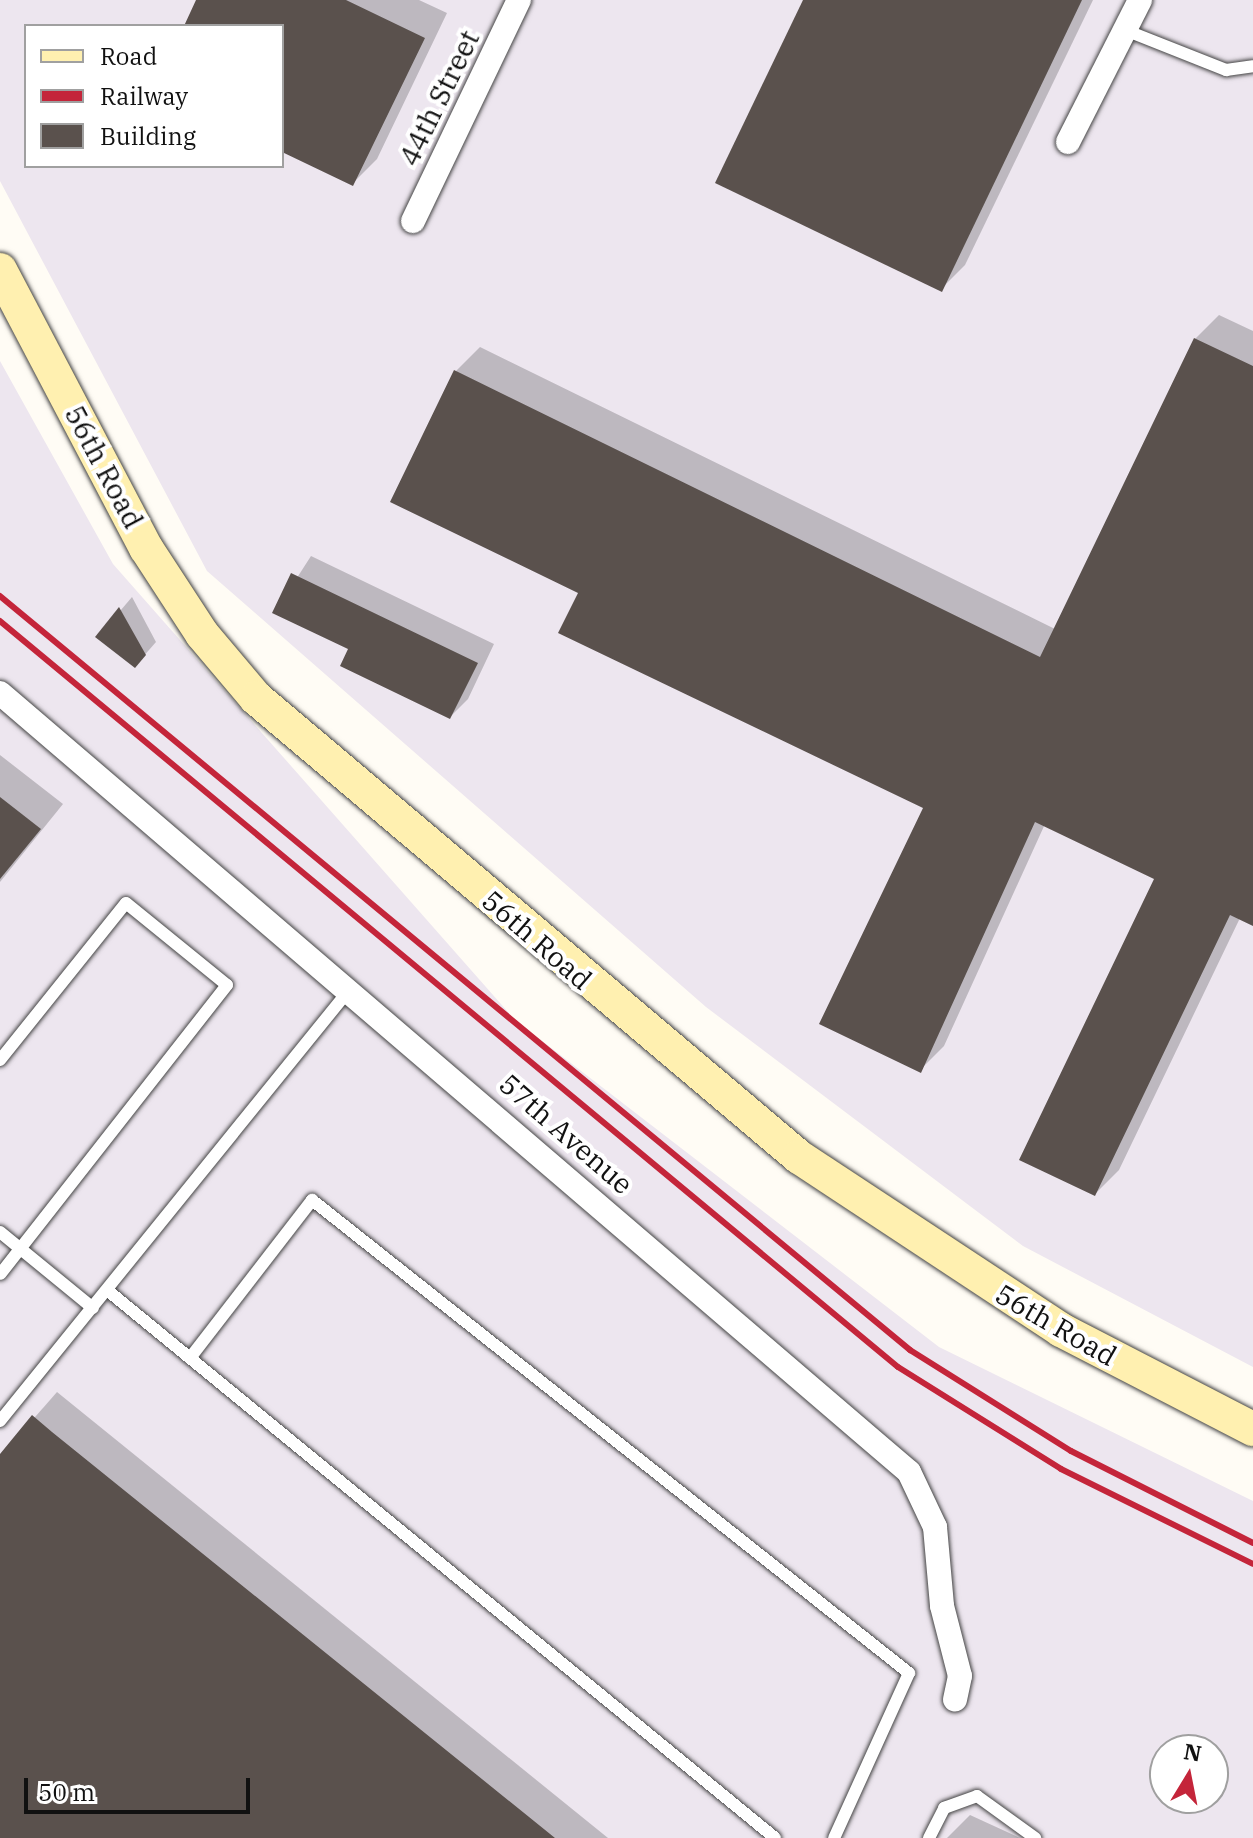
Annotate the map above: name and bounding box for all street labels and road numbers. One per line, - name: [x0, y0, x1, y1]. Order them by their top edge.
- street label: 44th Street: [392, 25, 486, 171]
- street label: 56th Road: [58, 400, 150, 534]
- street label: 56th Road: [475, 883, 599, 997]
- street label: 57th Avenue: [492, 1067, 640, 1201]
- street label: 56th Road: [989, 1277, 1123, 1373]

